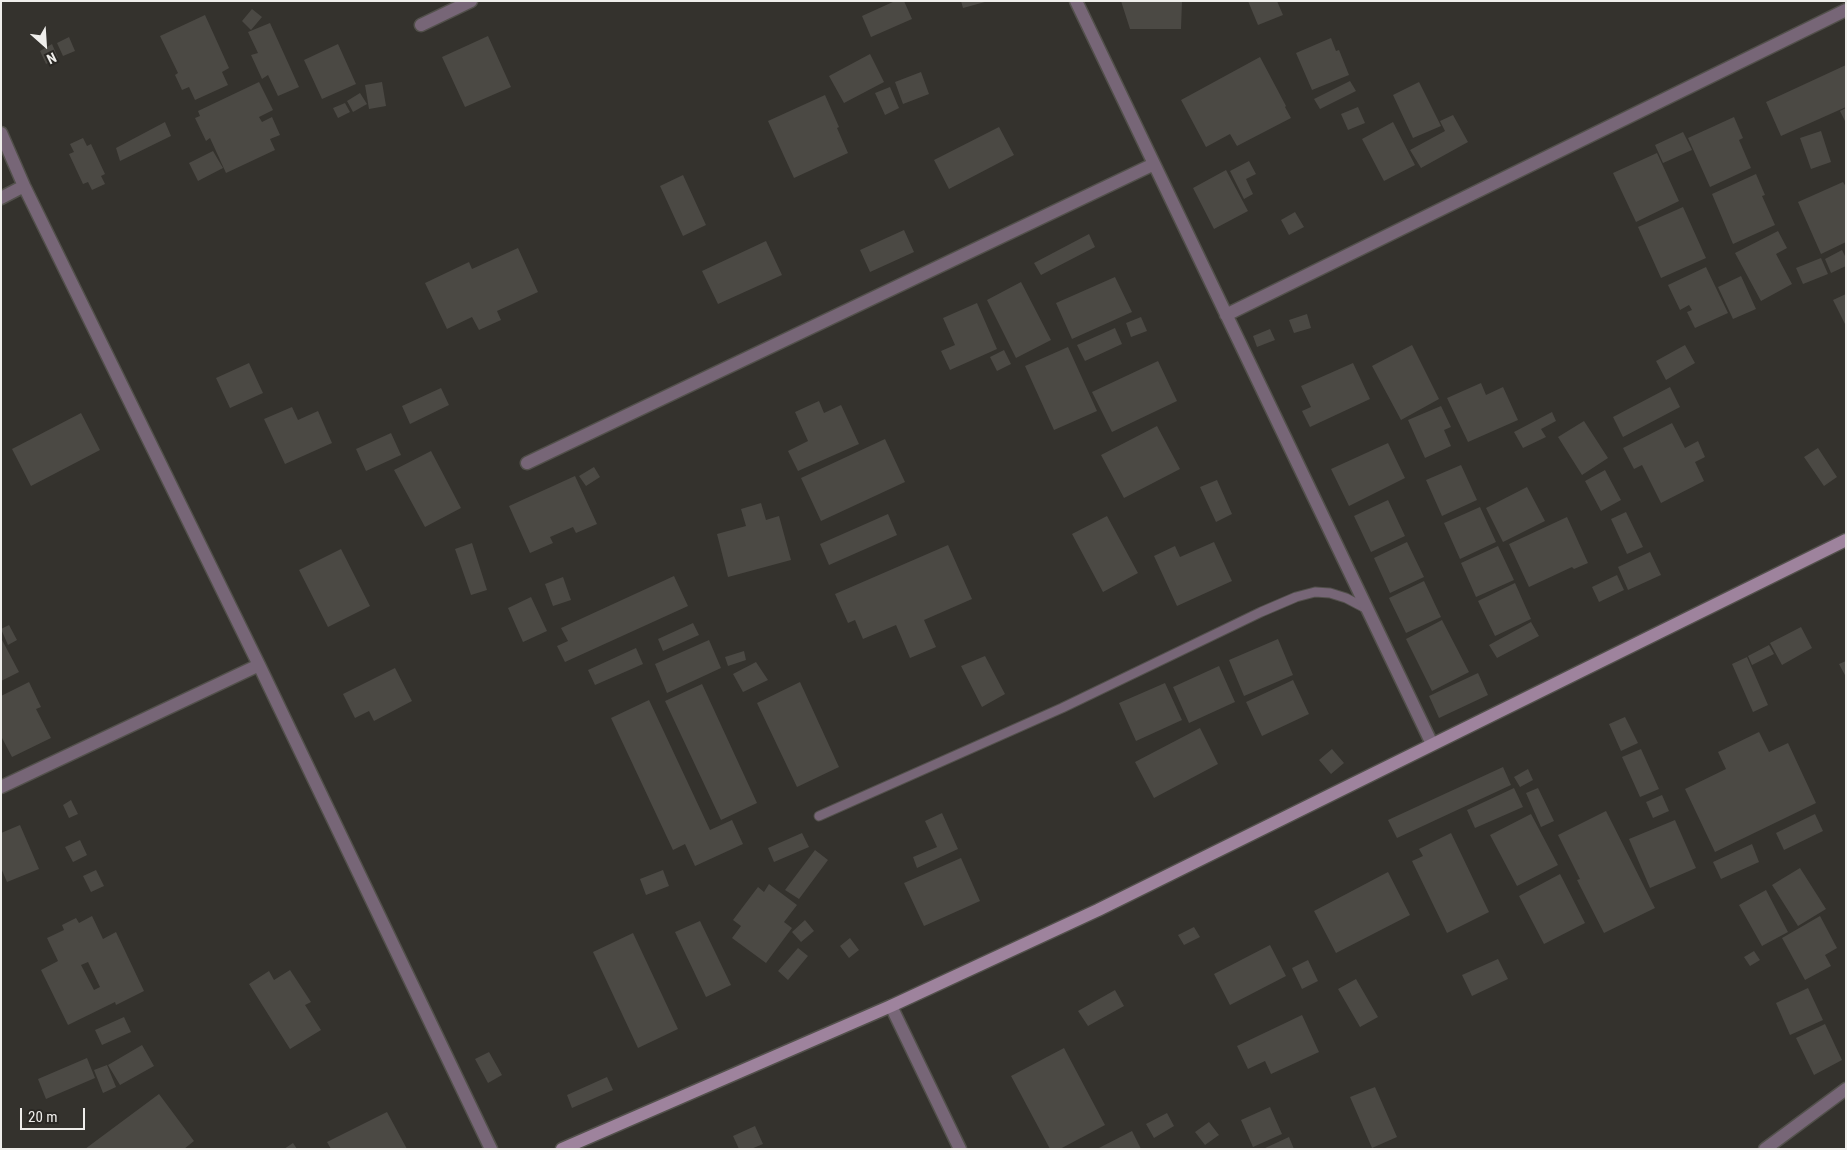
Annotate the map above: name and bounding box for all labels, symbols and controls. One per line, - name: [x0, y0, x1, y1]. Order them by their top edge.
- north arrow: [20, 20, 70, 70]
- text: N: [44, 49, 59, 68]
- scale bar: [22, 1098, 88, 1130]
- text: 20 m: [28, 1108, 58, 1126]

